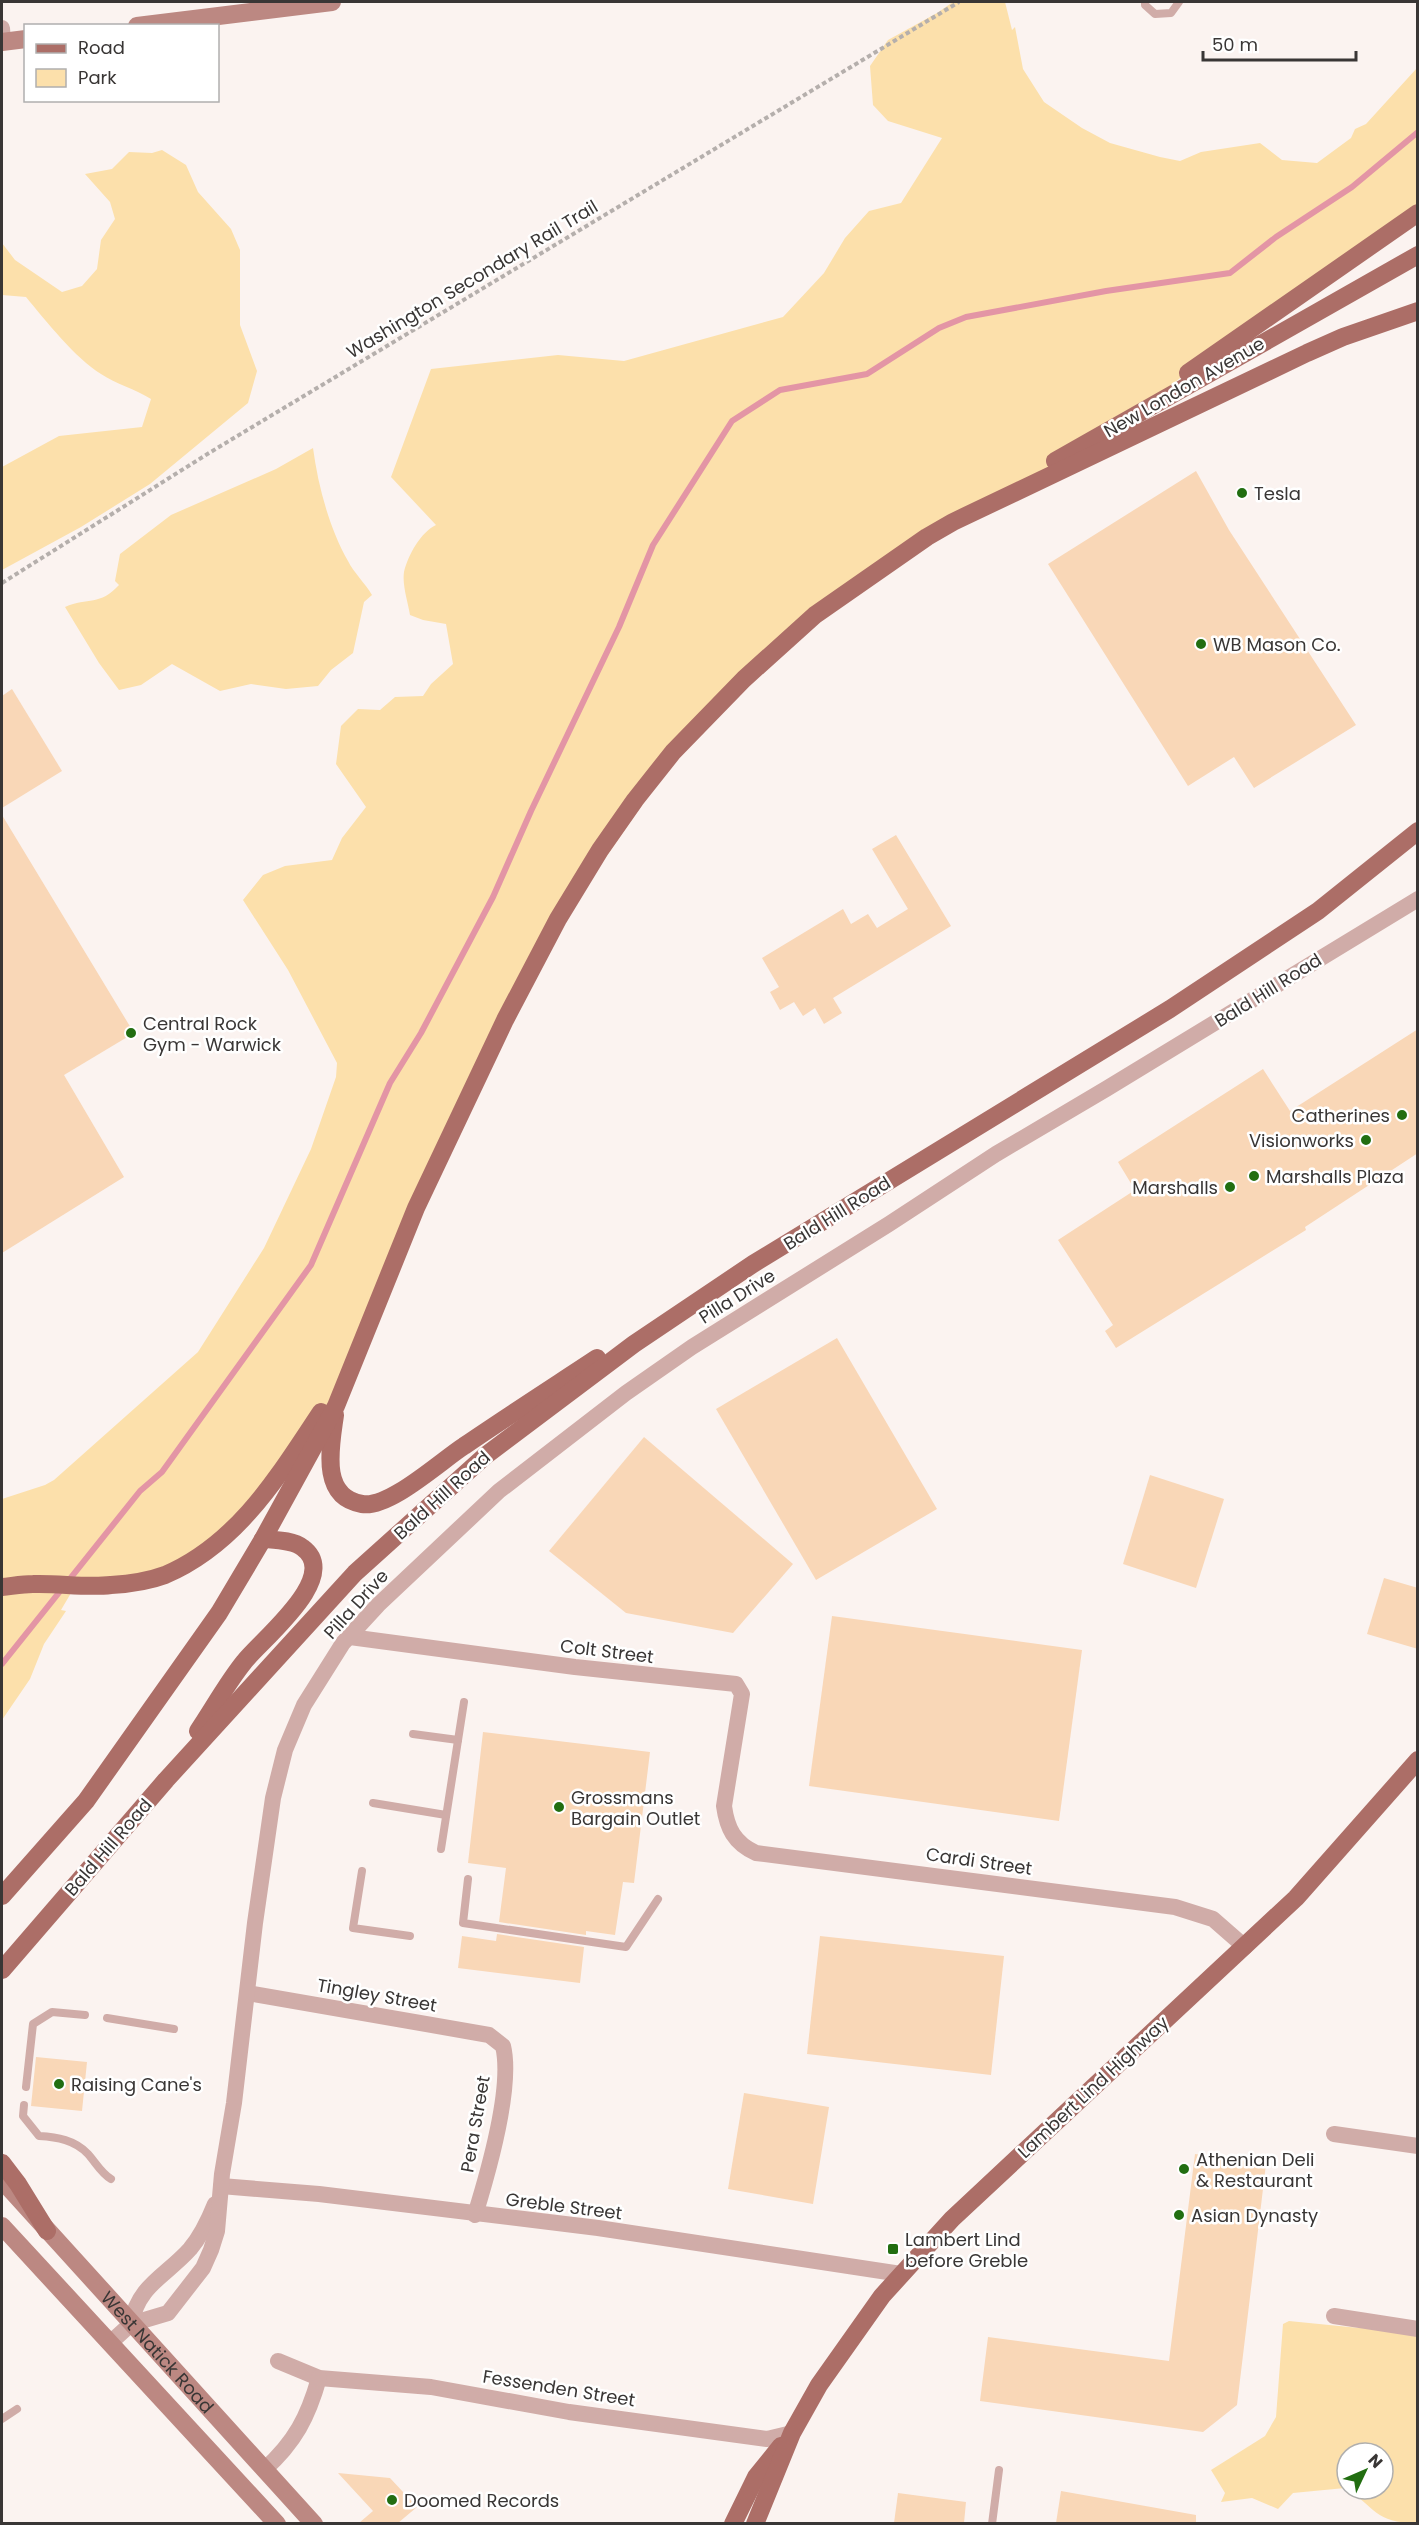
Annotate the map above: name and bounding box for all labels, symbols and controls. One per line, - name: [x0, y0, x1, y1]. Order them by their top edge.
- legend: [24, 24, 219, 102]
- scale bar: [1203, 24, 1356, 62]
- text: 50 m: [1212, 32, 1258, 57]
- text: Road: [78, 35, 125, 60]
- text: Park: [78, 65, 117, 90]
- street label: Washington Secondary Rail Trail: [342, 194, 602, 364]
- street label: New London Avenue: [1099, 331, 1269, 443]
- place label: Tesla: [1254, 481, 1301, 506]
- marker: Tesla: [1235, 486, 1249, 500]
- place label: WB Mason Co.: [1213, 632, 1341, 657]
- marker: WB Mason Co.: [1194, 637, 1208, 651]
- street label: Bald Hill Road: [1210, 947, 1326, 1033]
- place label: Central Rock Gym - Warwick: [143, 1011, 282, 1057]
- marker: Central Rock Gym - Warwick: [124, 1026, 138, 1040]
- place label: Catherines: [1291, 1103, 1390, 1128]
- marker: Catherines: [1395, 1108, 1409, 1122]
- place label: Visionworks: [1249, 1128, 1354, 1153]
- marker: Visionworks: [1359, 1133, 1373, 1147]
- place label: Marshalls Plaza: [1266, 1164, 1404, 1189]
- marker: Marshalls Plaza: [1247, 1169, 1261, 1183]
- street label: Bald Hill Road: [779, 1170, 895, 1256]
- place label: Marshalls: [1132, 1175, 1218, 1200]
- marker: Marshalls: [1223, 1180, 1237, 1194]
- street label: Pilla Drive: [694, 1263, 780, 1329]
- street label: Bald Hill Road: [388, 1445, 496, 1545]
- street label: Pilla Drive: [318, 1564, 394, 1644]
- street label: Colt Street: [559, 1633, 655, 1669]
- place label: Grossmans Bargain Outlet: [571, 1785, 700, 1831]
- street label: Bald Hill Road: [59, 1793, 157, 1901]
- marker: Grossmans Bargain Outlet: [552, 1800, 566, 1814]
- street label: Cardi Street: [924, 1841, 1034, 1881]
- street label: Tingley Street: [315, 1972, 439, 2018]
- street label: Lambert Lind Highway: [1012, 2010, 1174, 2164]
- place label: Raising Cane's: [71, 2072, 202, 2097]
- street label: Pera Street: [454, 2074, 496, 2174]
- marker: Raising Cane's: [52, 2077, 66, 2091]
- place label: Athenian Deli & Restaurant: [1196, 2147, 1315, 2193]
- marker: Athenian Deli & Restaurant: [1177, 2162, 1191, 2176]
- street label: Greble Street: [504, 2186, 624, 2226]
- place label: Asian Dynasty: [1191, 2203, 1318, 2228]
- marker: Asian Dynasty: [1172, 2208, 1186, 2222]
- place label: Lambert Lind before Greble: [905, 2227, 1028, 2273]
- marker: Lambert Lind before Greble: [886, 2242, 900, 2256]
- street label: West Natick Road: [96, 2285, 220, 2418]
- street label: Fessenden Street: [481, 2364, 637, 2412]
- north arrow: [1335, 2441, 1395, 2501]
- text: N: [1363, 2449, 1388, 2473]
- place label: Doomed Records: [404, 2488, 559, 2513]
- marker: Doomed Records: [385, 2493, 399, 2507]

